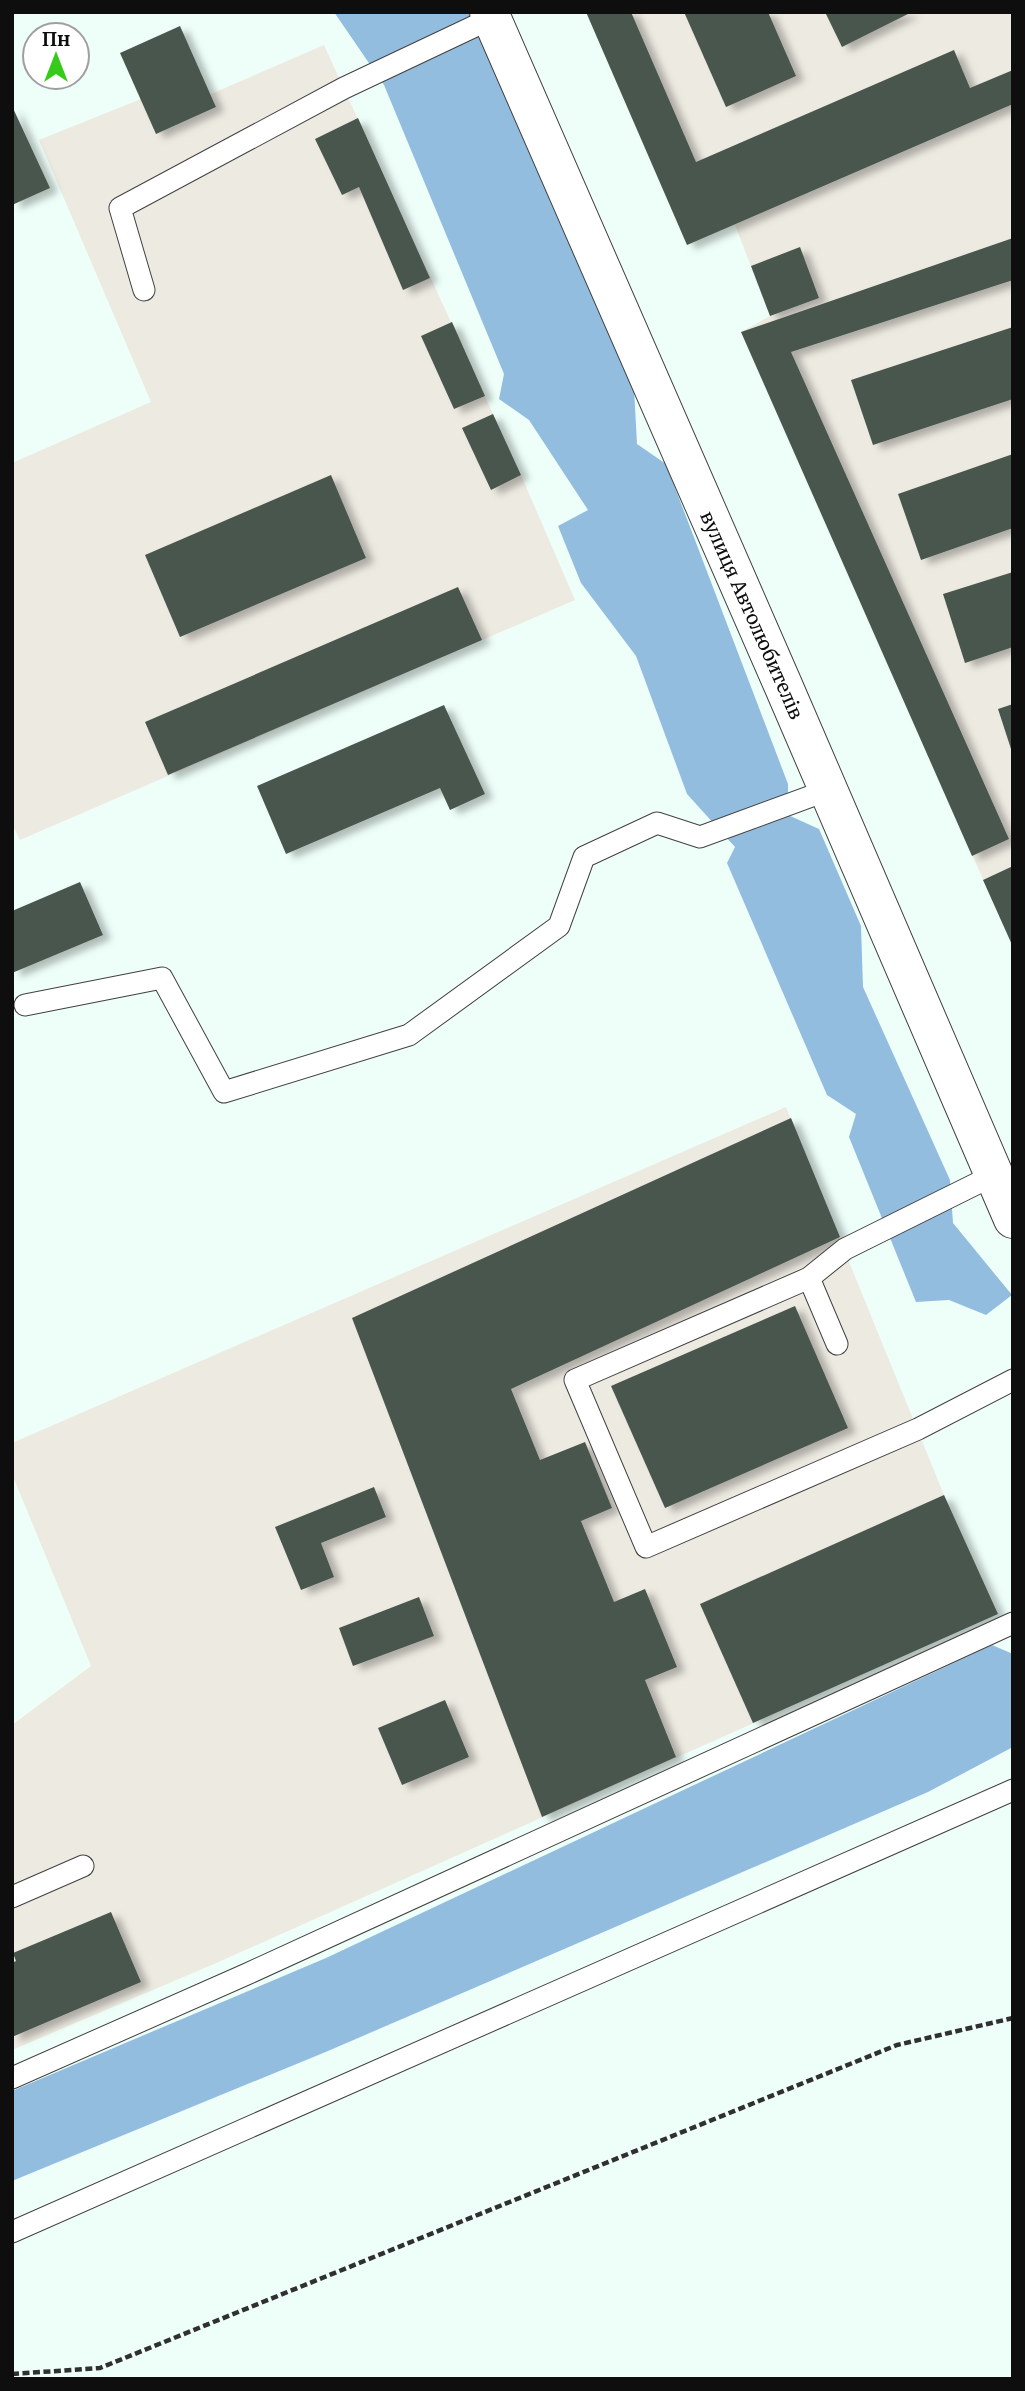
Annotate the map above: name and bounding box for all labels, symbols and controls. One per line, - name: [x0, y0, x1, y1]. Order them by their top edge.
- north arrow: [21, 21, 91, 91]
- text: Пн: [42, 27, 70, 51]
- street label: вулиця Автолюбителів: [695, 507, 809, 723]

